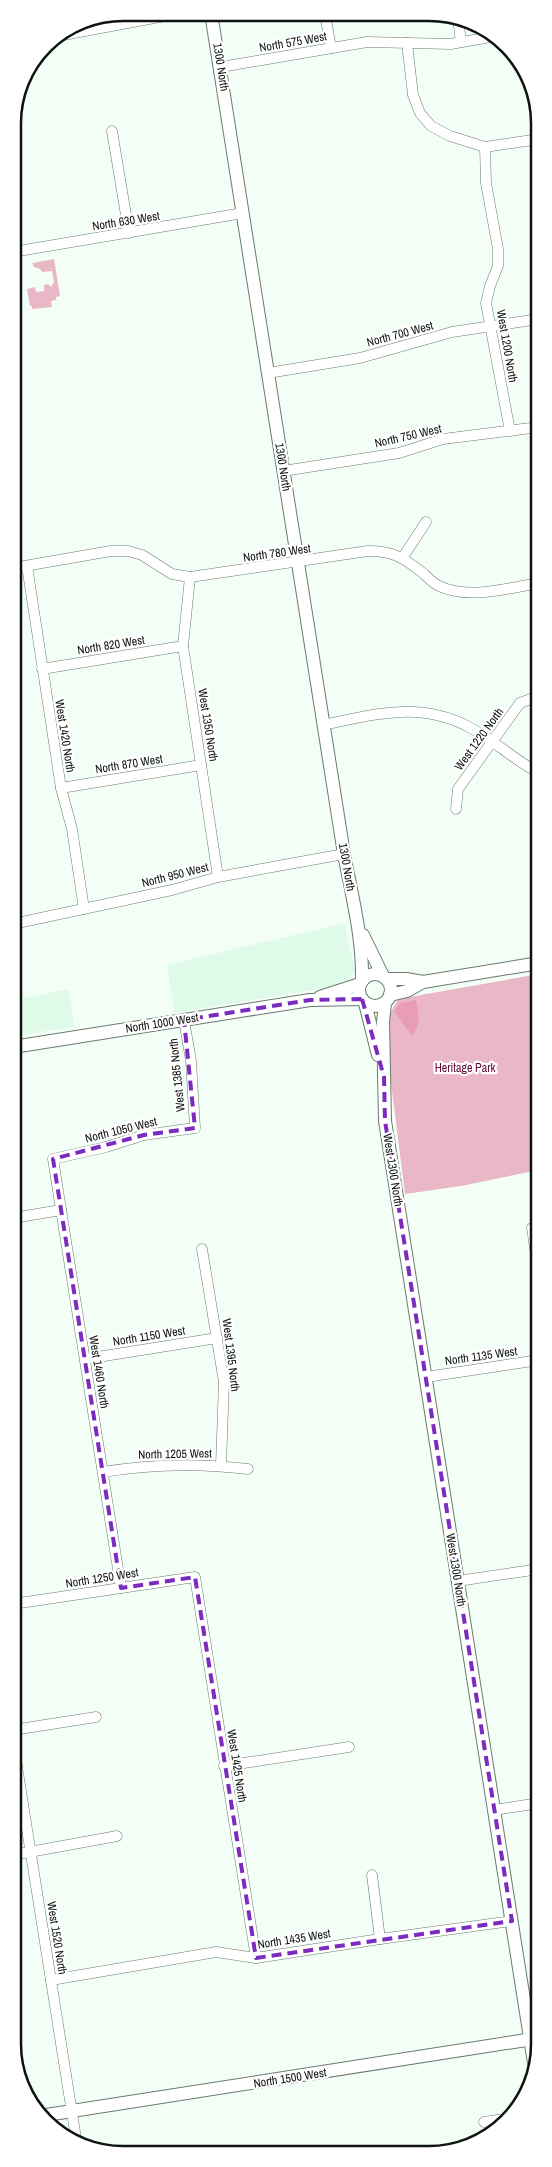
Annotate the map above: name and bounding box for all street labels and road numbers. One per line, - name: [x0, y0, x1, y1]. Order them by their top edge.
- street label: North 575 West: [258, 28, 328, 56]
- street label: 1300 North: [209, 42, 233, 92]
- street label: North 630 West: [91, 208, 161, 234]
- street label: West 1200 North: [493, 308, 521, 384]
- street label: North 700 West: [365, 317, 435, 351]
- street label: North 750 West: [373, 420, 443, 451]
- street label: 1300 North: [271, 442, 295, 492]
- street label: North 780 West: [242, 540, 312, 566]
- street label: North 820 West: [76, 632, 146, 658]
- street label: West 1350 North: [194, 687, 222, 763]
- street label: West 1420 North: [51, 698, 79, 774]
- street label: West 1220 North: [451, 704, 507, 774]
- street label: North 870 West: [94, 751, 164, 777]
- street label: 1300 North: [335, 842, 359, 892]
- street label: North 950 West: [140, 859, 210, 891]
- street label: North 1000 West: [124, 1009, 200, 1037]
- street label: West 1385 North: [165, 1038, 189, 1112]
- street label: North 1050 West: [83, 1113, 159, 1147]
- street label: West 1300 North: [379, 1132, 407, 1208]
- street label: West 1395 North: [219, 1317, 243, 1393]
- street label: North 1150 West: [112, 1322, 187, 1350]
- street label: West 1460 North: [85, 1334, 113, 1410]
- street label: North 1135 West: [444, 1343, 518, 1369]
- street label: North 1205 West: [138, 1445, 212, 1463]
- street label: West 1300 North: [442, 1532, 470, 1608]
- street label: North 1250 West: [64, 1564, 140, 1592]
- street label: West 1425 North: [223, 1728, 251, 1804]
- street label: West 1520 North: [43, 1900, 71, 1976]
- street label: North 1435 West: [256, 1925, 332, 1953]
- street label: North 1500 West: [252, 2064, 328, 2092]

